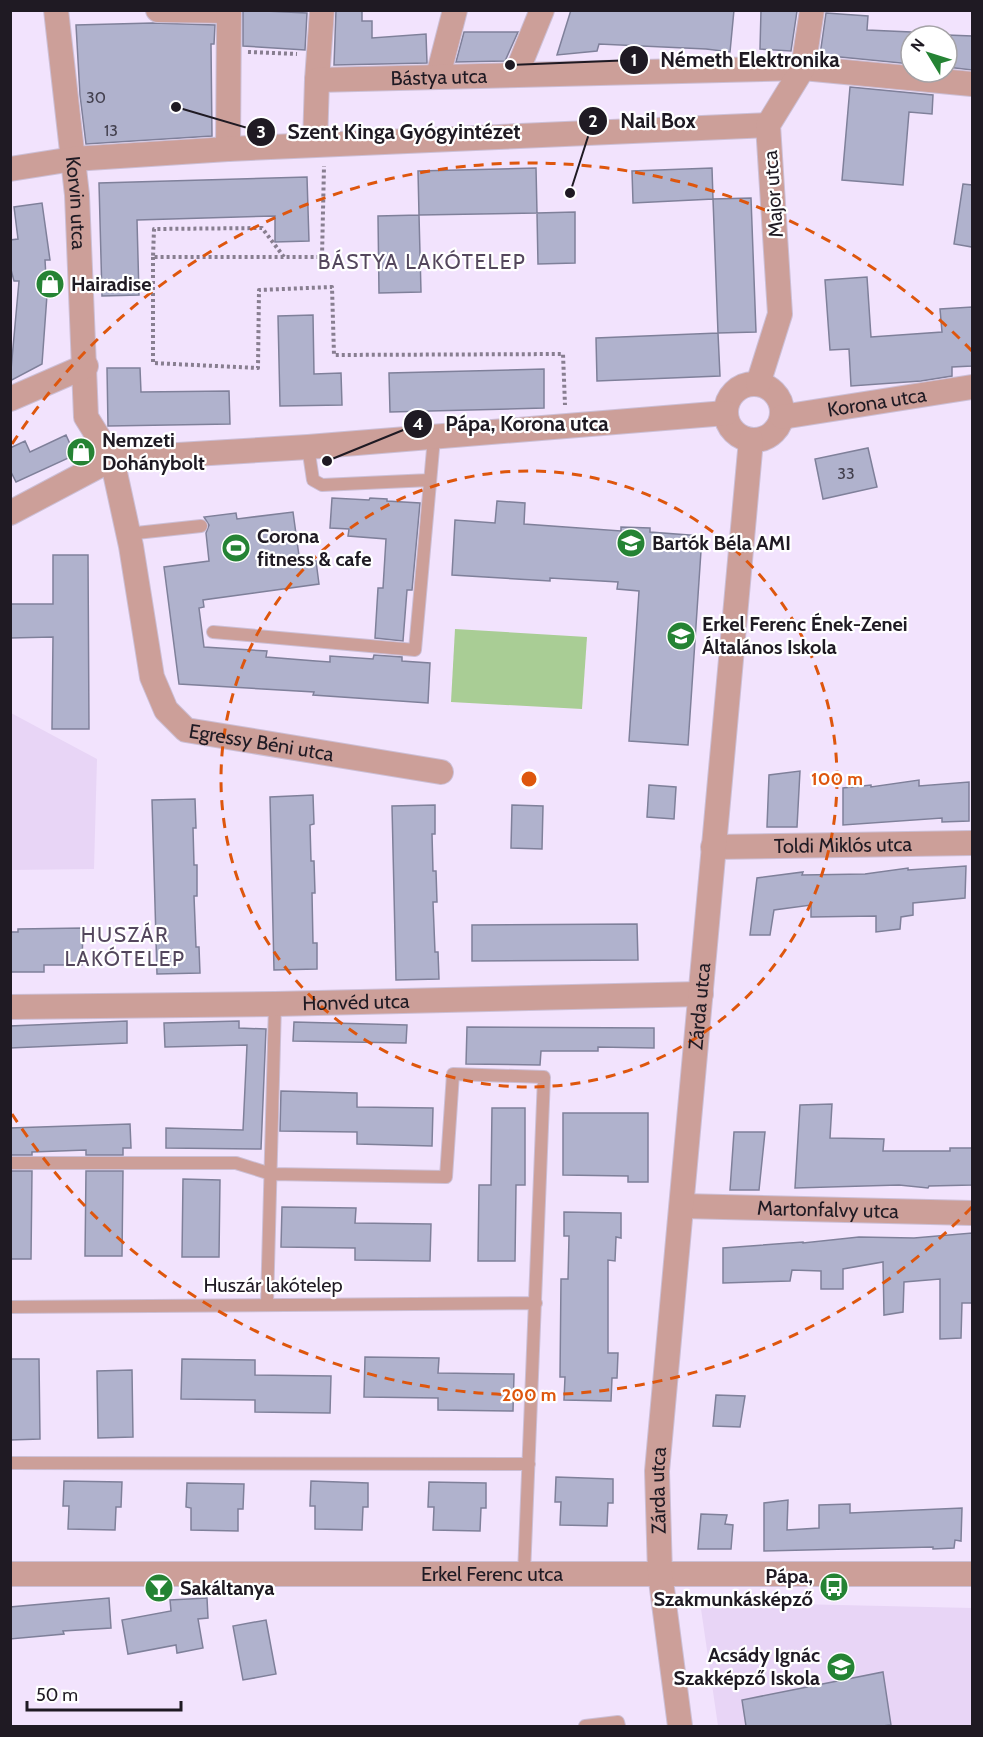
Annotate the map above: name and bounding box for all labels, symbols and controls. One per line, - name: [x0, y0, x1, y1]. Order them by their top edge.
- north arrow: [899, 24, 959, 84]
- text: N: [907, 35, 929, 55]
- callout: Németh Elektronika: [619, 40, 852, 79]
- text: Németh Elektronika: [660, 47, 840, 72]
- text: 1: [631, 49, 637, 71]
- street label: Bástya utca: [390, 64, 488, 90]
- house number: 30: [86, 88, 106, 107]
- callout: Nail Box: [578, 101, 708, 140]
- text: Nail Box: [620, 108, 696, 133]
- text: 2: [588, 110, 598, 132]
- callout: Szent Kinga Gyógyintézet: [246, 112, 533, 151]
- text: Szent Kinga Gyógyintézet: [288, 119, 520, 144]
- house number: 13: [104, 121, 118, 140]
- text: 3: [256, 121, 266, 143]
- street label: Major utca: [758, 149, 788, 239]
- street label: Korvin utca: [61, 155, 91, 250]
- district label: BÁSTYA LAKÓTELEP: [318, 249, 526, 274]
- shop icon: Hairadise: [34, 268, 66, 300]
- place label: Hairadise: [71, 272, 152, 296]
- street label: Korona utca: [826, 382, 928, 422]
- callout: Pápa, Korona utca: [403, 404, 621, 443]
- text: Pápa, Korona utca: [445, 411, 609, 436]
- text: 4: [412, 413, 424, 435]
- place label: Nemzeti Dohánybolt: [102, 428, 205, 475]
- shop icon: Nemzeti Dohánybolt: [65, 436, 97, 468]
- house number: 33: [837, 464, 855, 483]
- place label: Corona fitness & cafe: [257, 524, 371, 571]
- school or university icon: Bartók Béla AMI: [615, 527, 647, 559]
- place label: Bartók Béla AMI: [652, 531, 791, 555]
- sports icon: Corona fitness & cafe: [220, 532, 252, 564]
- place label: Erkel Ferenc Ének-Zenei Általános Iskola: [702, 612, 908, 659]
- school or university icon: Erkel Ferenc Ének-Zenei Általános Iskola: [665, 620, 697, 652]
- street label: Egressy Béni utca: [187, 719, 336, 766]
- text: 100 m: [811, 768, 863, 790]
- centre of rings: [519, 769, 539, 789]
- street label: Toldi Miklós utca: [774, 832, 913, 858]
- district label: HUSZÁR LAKÓTELEP: [65, 922, 185, 971]
- street label: Zárda utca: [683, 961, 715, 1051]
- street label: Honvéd utca: [302, 989, 410, 1015]
- street label: Martonfalvy utca: [757, 1196, 900, 1223]
- street label: Huszár lakótelep: [203, 1273, 343, 1297]
- text: 200 m: [502, 1384, 556, 1406]
- street label: Zárda utca: [645, 1445, 671, 1534]
- street label: Erkel Ferenc utca: [421, 1562, 563, 1586]
- place label: Pápa, Szakmunkásképző: [653, 1564, 813, 1611]
- bus stop icon: Pápa, Szakmunkásképző: [818, 1571, 850, 1603]
- bar icon: Sakáltanya: [143, 1572, 175, 1604]
- place label: Sakáltanya: [180, 1576, 274, 1600]
- place label: Acsády Ignác Szakképző Iskola: [673, 1643, 820, 1690]
- school or university icon: Acsády Ignác Szakképző Iskola: [825, 1651, 857, 1683]
- scale bar: [27, 1674, 182, 1712]
- text: 50 m: [36, 1684, 78, 1706]

